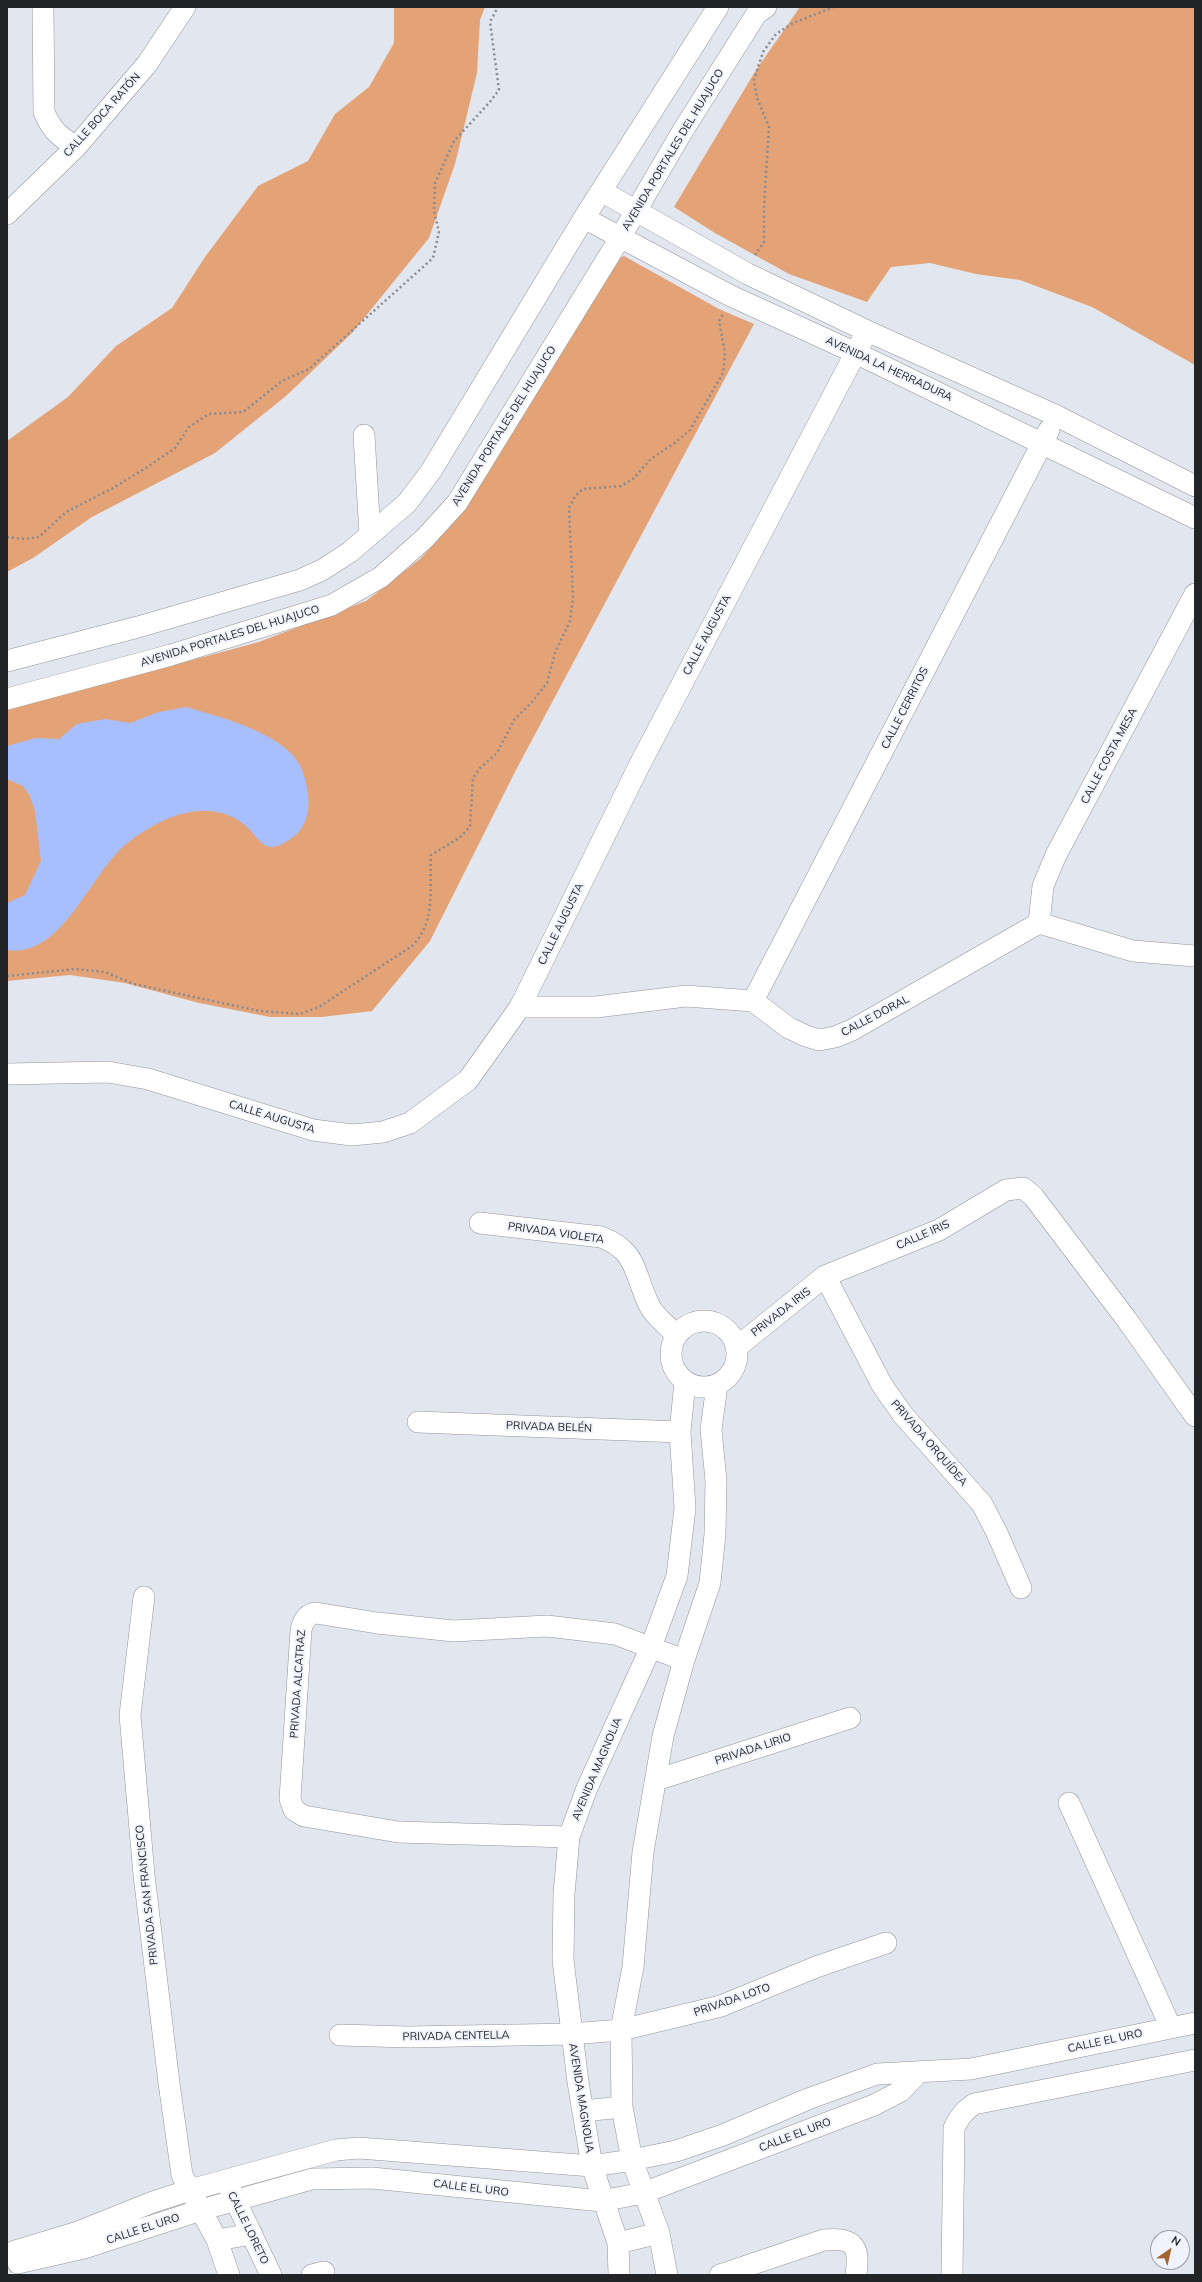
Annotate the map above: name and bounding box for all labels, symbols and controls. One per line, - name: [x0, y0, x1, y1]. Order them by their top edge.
- street label: AVENIDA PORTALES DEL HUAJUCO: [619, 67, 727, 233]
- street label: CALLE BOCA RATÓN: [61, 70, 143, 160]
- street label: AVENIDA LA HERRADURA: [824, 334, 954, 404]
- street label: AVENIDA PORTALES DEL HUAJUCO: [449, 343, 559, 509]
- street label: CALLE AUGUSTA: [680, 592, 734, 678]
- street label: AVENIDA PORTALES DEL HUAJUCO: [139, 602, 321, 670]
- street label: CALLE CERRITOS: [879, 665, 931, 751]
- street label: CALLE COSTA MESA: [1078, 706, 1140, 806]
- street label: CALLE AUGUSTA: [535, 881, 587, 967]
- street label: CALLE DORAL: [839, 993, 911, 1039]
- street label: CALLE AUGUSTA: [227, 1098, 317, 1136]
- street label: CALLE IRIS: [894, 1217, 952, 1253]
- street label: PRIVADA VIOLETA: [507, 1220, 605, 1246]
- street label: PRIVADA IRIS: [749, 1285, 813, 1339]
- street label: PRIVADA ORQUÍDEA: [888, 1397, 970, 1489]
- street label: PRIVADA BELÉN: [506, 1419, 592, 1435]
- street label: PRIVADA ALCATRAZ: [288, 1629, 308, 1739]
- street label: AVENIDA MAGNOLIA: [569, 1715, 625, 1823]
- street label: PRIVADA LIRIO: [713, 1730, 793, 1768]
- street label: PRIVADA SAN FRANCISCO: [133, 1824, 161, 1966]
- street label: PRIVADA LOTO: [692, 1981, 772, 2019]
- street label: CALLE EL URO: [1066, 2027, 1144, 2055]
- street label: PRIVADA CENTELLA: [402, 2028, 510, 2044]
- street label: AVENIDA MAGNOLIA: [566, 2042, 596, 2154]
- street label: CALLE EL URO: [757, 2115, 833, 2155]
- street label: CALLE EL URO: [432, 2177, 510, 2199]
- street label: CALLE LORETO: [225, 2189, 271, 2267]
- street label: CALLE EL URO: [105, 2211, 181, 2247]
- north arrow: [1150, 2230, 1190, 2270]
- text: N: [1169, 2233, 1184, 2249]

